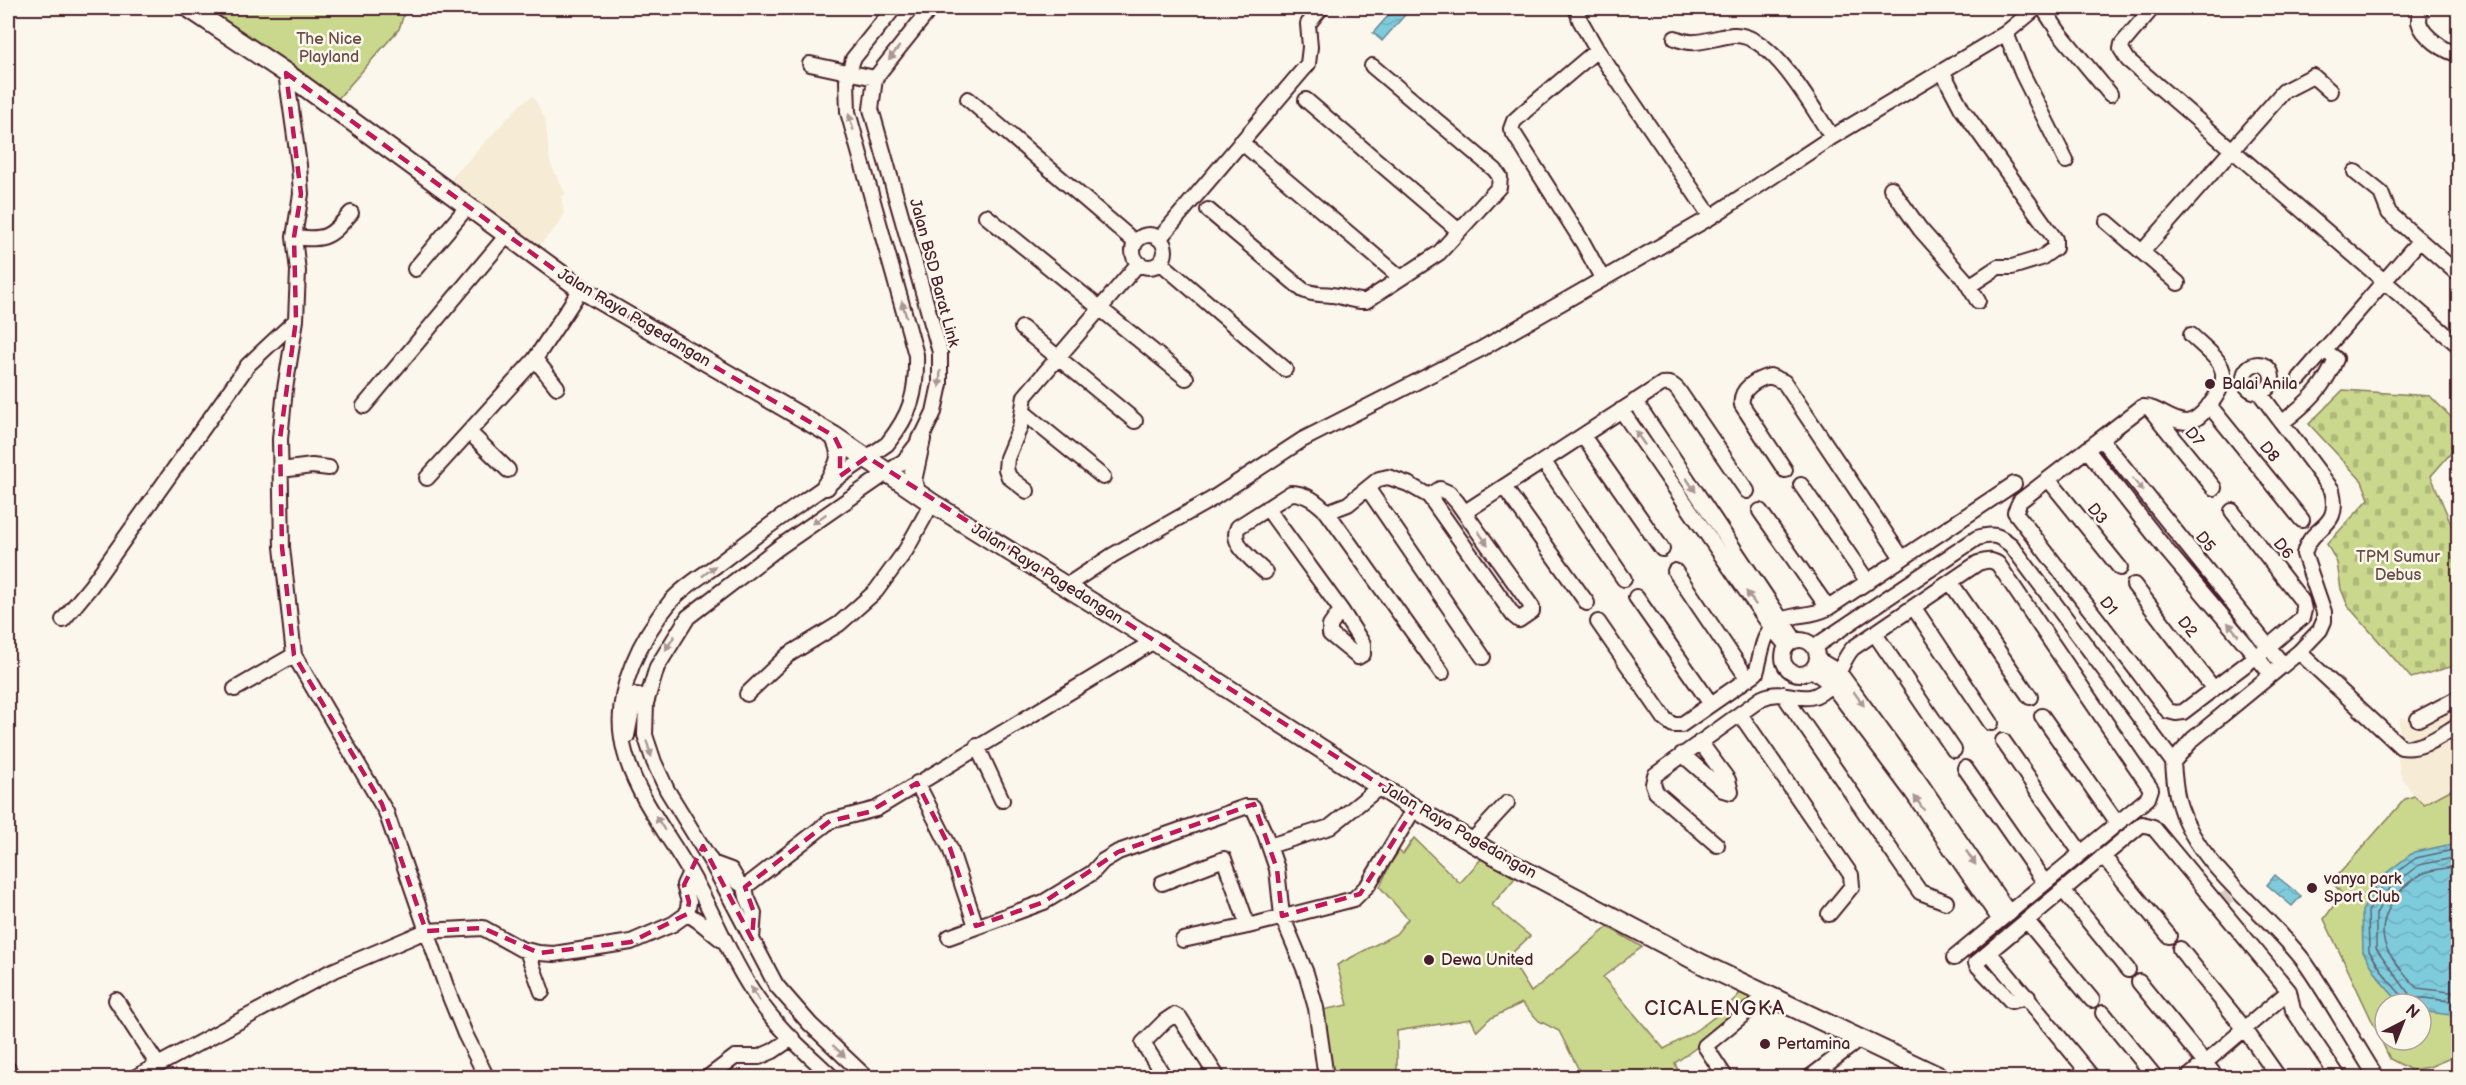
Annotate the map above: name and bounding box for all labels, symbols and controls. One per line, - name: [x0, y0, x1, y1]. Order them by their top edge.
- park label: The Nice Playland: [296, 30, 362, 67]
- one-way arrow: [888, 45, 900, 60]
- one-way arrow: [845, 113, 855, 131]
- street label: Jalan BSD Barat Link: [905, 197, 963, 350]
- street label: Jalan Raya Pagedangan: [554, 265, 714, 371]
- one-way arrow: [899, 300, 908, 318]
- one-way arrow: [935, 369, 944, 388]
- place label: Balai Anila: [2222, 375, 2298, 394]
- marker: Balai Anila: [2203, 377, 2217, 391]
- street label: D7: [2180, 423, 2208, 451]
- one-way arrow: [1634, 430, 1646, 446]
- street label: D8: [2255, 438, 2283, 466]
- one-way arrow: [1685, 477, 1696, 493]
- one-way arrow: [2131, 478, 2144, 493]
- street label: D3: [2083, 500, 2111, 528]
- one-way arrow: [811, 513, 827, 524]
- street label: Jalan Raya Pagedangan: [968, 519, 1126, 629]
- street label: D5: [2191, 528, 2219, 556]
- one-way arrow: [1477, 529, 1489, 545]
- street label: D6: [2269, 535, 2297, 563]
- park label: TPM Sumur Debus: [2356, 548, 2440, 585]
- one-way arrow: [701, 565, 717, 578]
- one-way arrow: [1745, 591, 1757, 607]
- street label: D1: [2095, 593, 2121, 619]
- street label: D2: [2173, 613, 2201, 642]
- one-way arrow: [2227, 622, 2240, 637]
- one-way arrow: [665, 635, 676, 651]
- one-way arrow: [1852, 691, 1864, 706]
- one-way arrow: [645, 740, 654, 758]
- street label: Jalan Raya Pagedangan: [1378, 779, 1540, 883]
- one-way arrow: [1914, 795, 1925, 811]
- one-way arrow: [654, 815, 665, 832]
- one-way arrow: [1965, 849, 1977, 865]
- place label: vanya park Sport Club: [2323, 870, 2402, 907]
- marker: vanya park Sport Club: [2305, 881, 2319, 895]
- place label: Dewa United: [1441, 951, 1534, 970]
- marker: Dewa United: [1422, 953, 1436, 967]
- one-way arrow: [749, 986, 760, 1002]
- north arrow: [2373, 992, 2433, 1052]
- district label: CICALENGKA: [1644, 997, 1786, 1021]
- text: N: [2401, 1001, 2423, 1023]
- place label: Pertamina: [1777, 1035, 1850, 1054]
- marker: Pertamina: [1758, 1037, 1772, 1051]
- one-way arrow: [831, 1044, 846, 1058]

